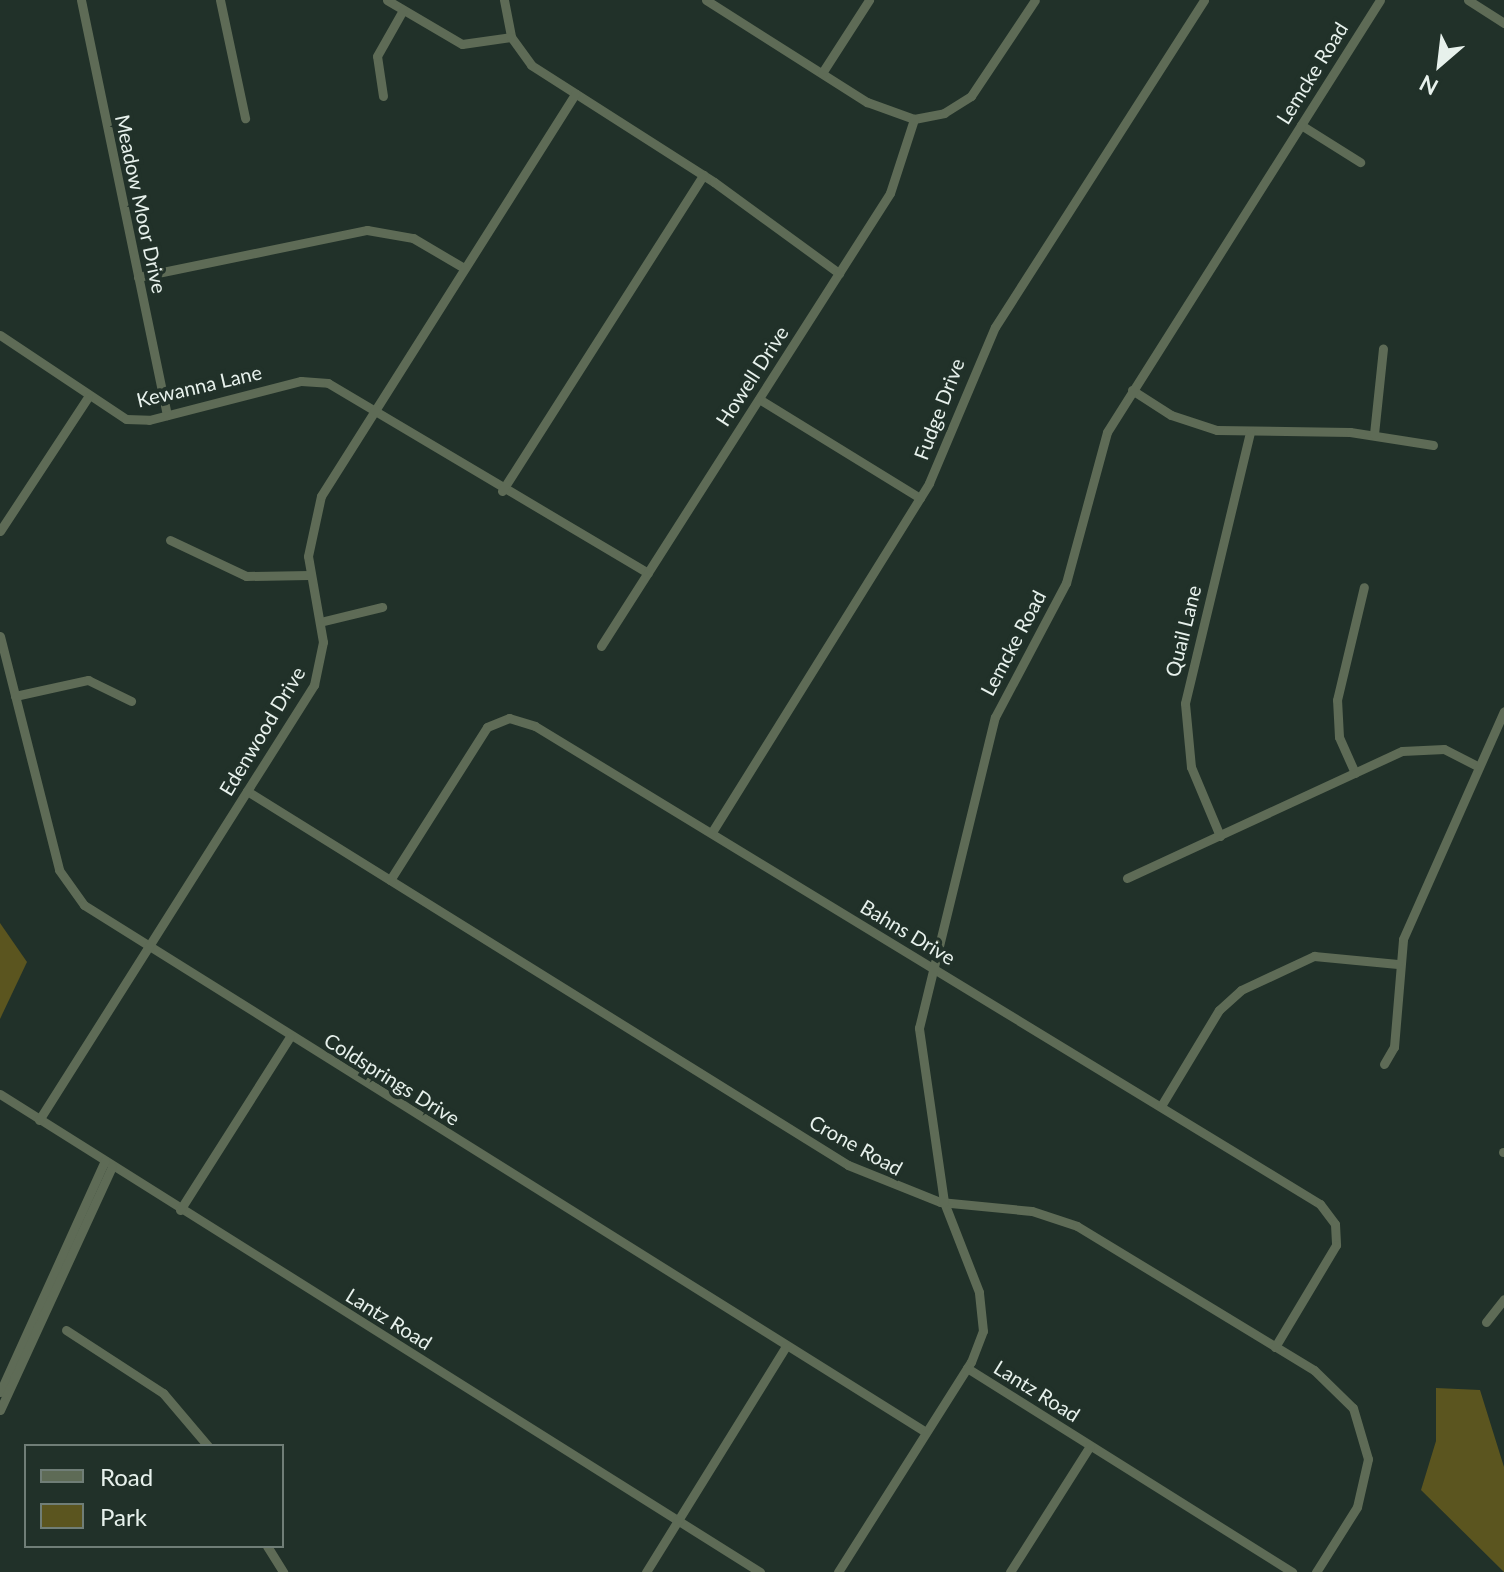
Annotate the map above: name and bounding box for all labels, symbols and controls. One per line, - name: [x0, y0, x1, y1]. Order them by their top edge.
- street label: Lemcke Road: [1271, 18, 1353, 128]
- north arrow: [1400, 24, 1480, 104]
- text: N: [1415, 70, 1442, 102]
- street label: Meadow Moor Drive: [110, 112, 172, 296]
- street label: Howell Drive: [711, 321, 793, 431]
- street label: Fudge Drive: [909, 355, 969, 463]
- street label: Kewanna Lane: [134, 360, 264, 412]
- street label: Quail Lane: [1160, 583, 1206, 679]
- street label: Lemcke Road: [975, 586, 1051, 700]
- street label: Edenwood Drive: [214, 662, 310, 800]
- street label: Bahns Drive: [856, 894, 960, 970]
- street label: Coldsprings Drive: [320, 1028, 464, 1130]
- street label: Crone Road: [805, 1110, 907, 1180]
- street label: Lantz Road: [342, 1283, 436, 1355]
- street label: Lantz Road: [990, 1355, 1084, 1427]
- legend: [24, 1444, 284, 1548]
- text: Road: [100, 1462, 153, 1491]
- text: Park: [100, 1502, 147, 1531]

